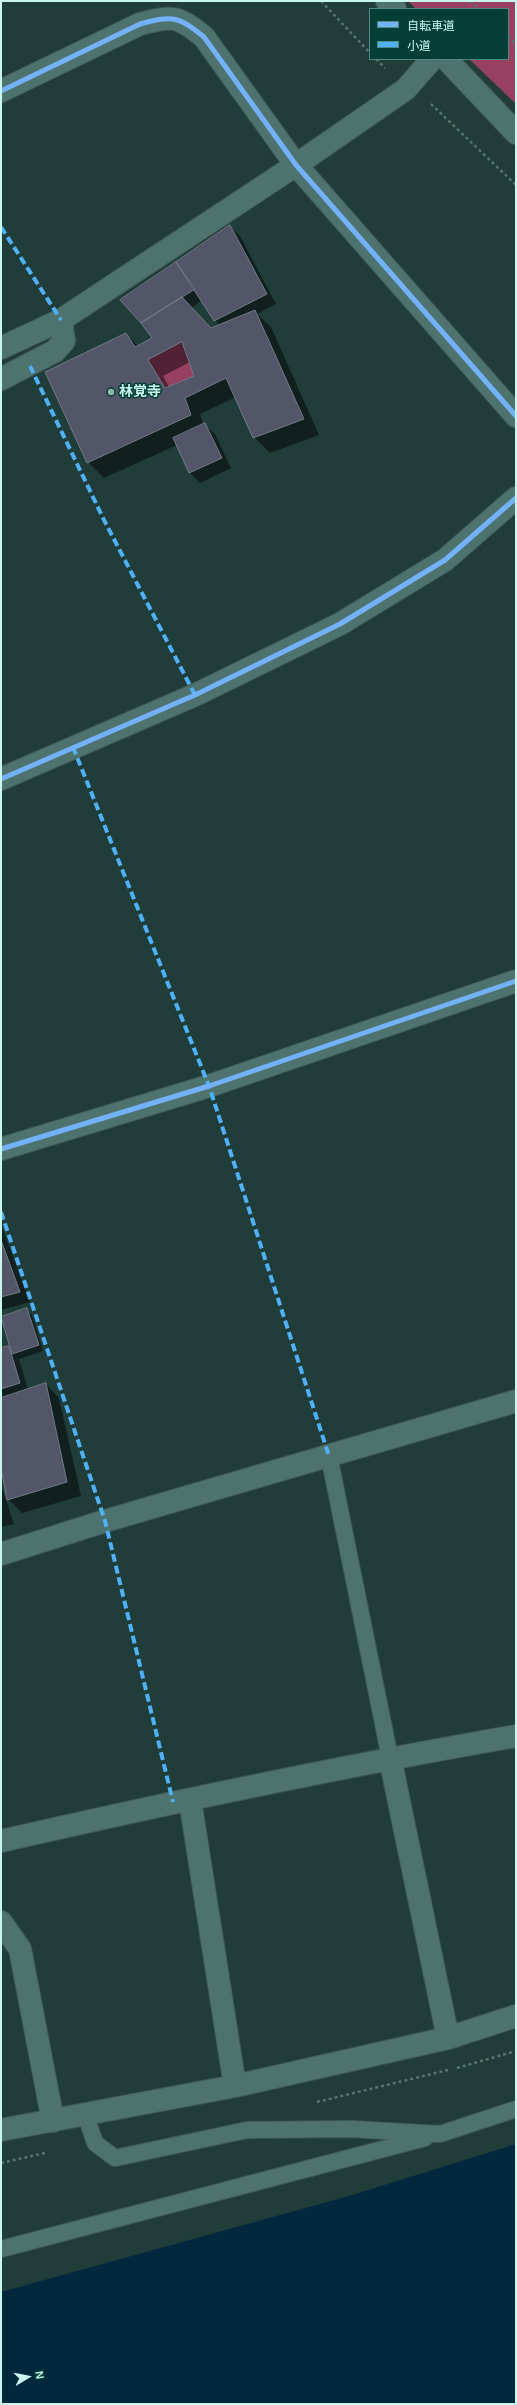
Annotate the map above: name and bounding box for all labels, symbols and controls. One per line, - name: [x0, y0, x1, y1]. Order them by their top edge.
- legend: [369, 8, 509, 60]
- text: 自転車道: [407, 19, 455, 33]
- text: 小道: [407, 39, 431, 53]
- place label: 林覚寺: [119, 384, 161, 400]
- marker: 林覚寺: [106, 387, 116, 397]
- north arrow: [8, 2357, 48, 2397]
- text: N: [33, 2370, 46, 2380]

